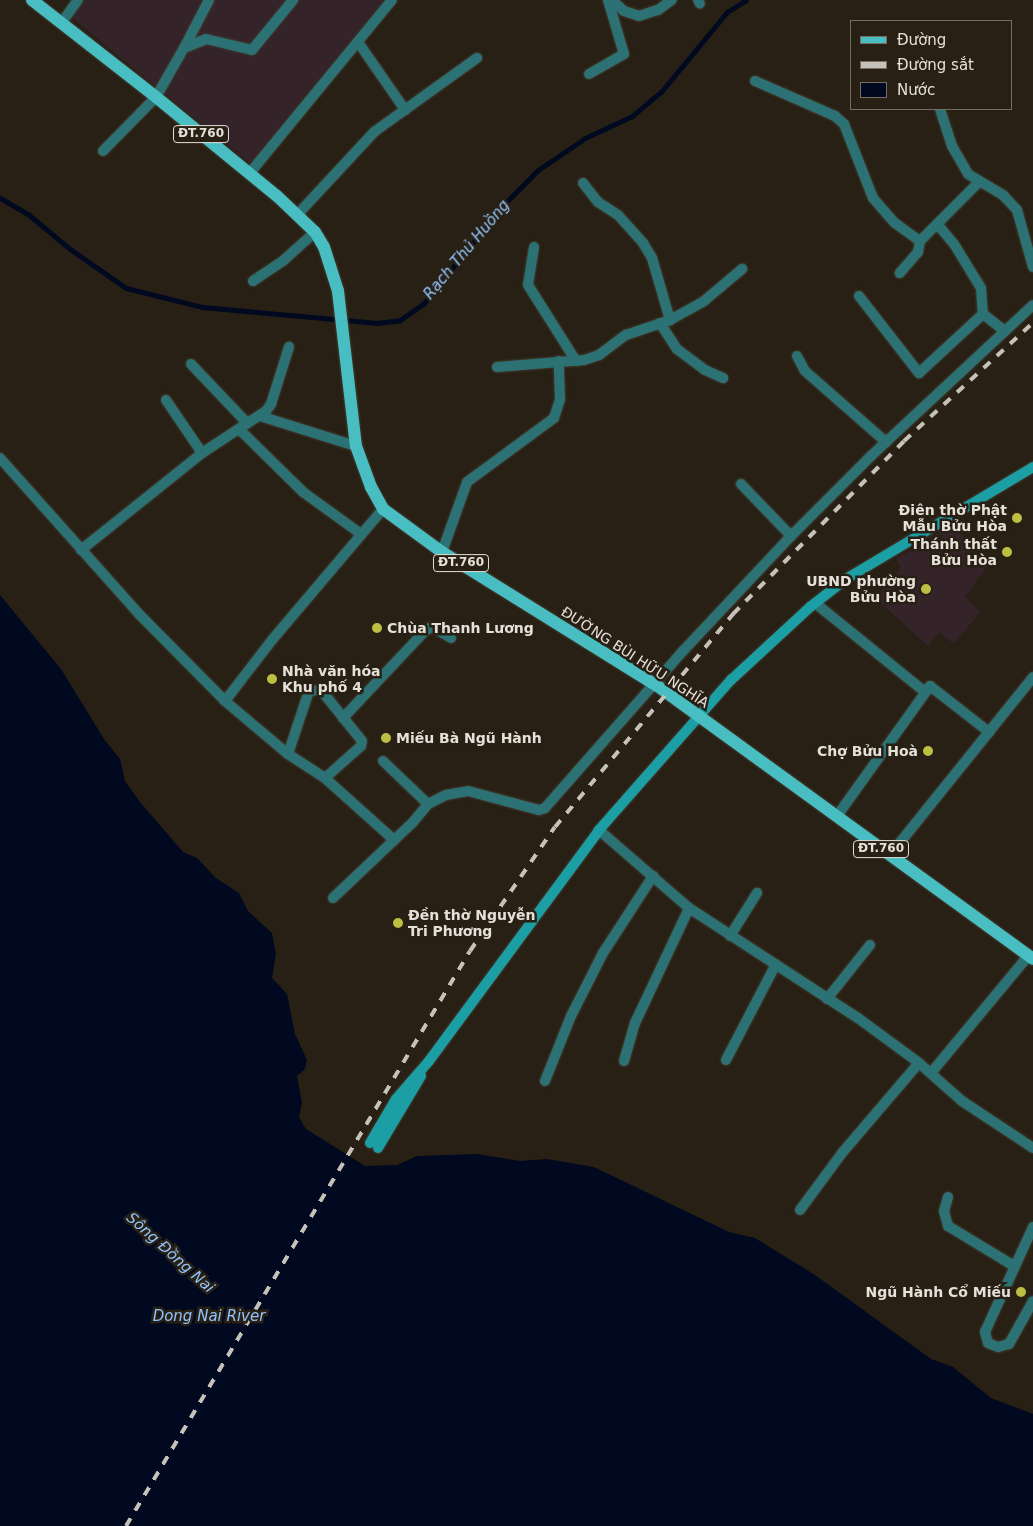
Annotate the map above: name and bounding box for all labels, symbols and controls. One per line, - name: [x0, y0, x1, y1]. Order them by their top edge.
- legend: [850, 20, 1013, 110]
- text: Đường: [897, 31, 946, 49]
- text: Đường sắt: [897, 56, 974, 74]
- text: Nước: [897, 81, 935, 99]
- road number: ĐT.760: [172, 125, 230, 144]
- water label: Rạch Thủ Huồng: [420, 197, 514, 303]
- place label: Điện thờ Phật Mẫu Bửu Hòa: [899, 502, 1007, 534]
- marker: Điện thờ Phật Mẫu Bửu Hòa: [1011, 512, 1023, 524]
- place label: Thánh thất Bửu Hòa: [910, 536, 997, 568]
- marker: Thánh thất Bửu Hòa: [1001, 546, 1013, 558]
- road number: ĐT.760: [432, 554, 490, 572]
- place label: UBND phường Bửu Hòa: [806, 573, 916, 606]
- marker: UBND phường Bửu Hòa: [920, 583, 932, 595]
- street label: ĐƯỜNG BÙI HỮU NGHĨA: [558, 603, 712, 711]
- place label: Chùa Thanh Lương: [387, 620, 534, 636]
- marker: Chùa Thanh Lương: [371, 622, 383, 634]
- place label: Nhà văn hóa Khu phố 4: [282, 663, 380, 696]
- marker: Nhà văn hóa Khu phố 4: [266, 673, 278, 685]
- place label: Miếu Bà Ngũ Hành: [396, 730, 542, 746]
- marker: Miếu Bà Ngũ Hành: [380, 732, 392, 744]
- place label: Chợ Bửu Hoà: [817, 743, 918, 759]
- marker: Chợ Bửu Hoà: [922, 745, 934, 757]
- road number: ĐT.760: [852, 840, 910, 859]
- place label: Đền thờ Nguyễn Tri Phương: [408, 907, 536, 940]
- marker: Đền thờ Nguyễn Tri Phương: [392, 917, 404, 929]
- water label: Sông Đồng Nai: [122, 1209, 218, 1297]
- place label: Ngũ Hành Cổ Miếu: [865, 1284, 1011, 1300]
- marker: Ngũ Hành Cổ Miếu: [1015, 1286, 1027, 1298]
- water label: Dong Nai River: [153, 1308, 265, 1326]

